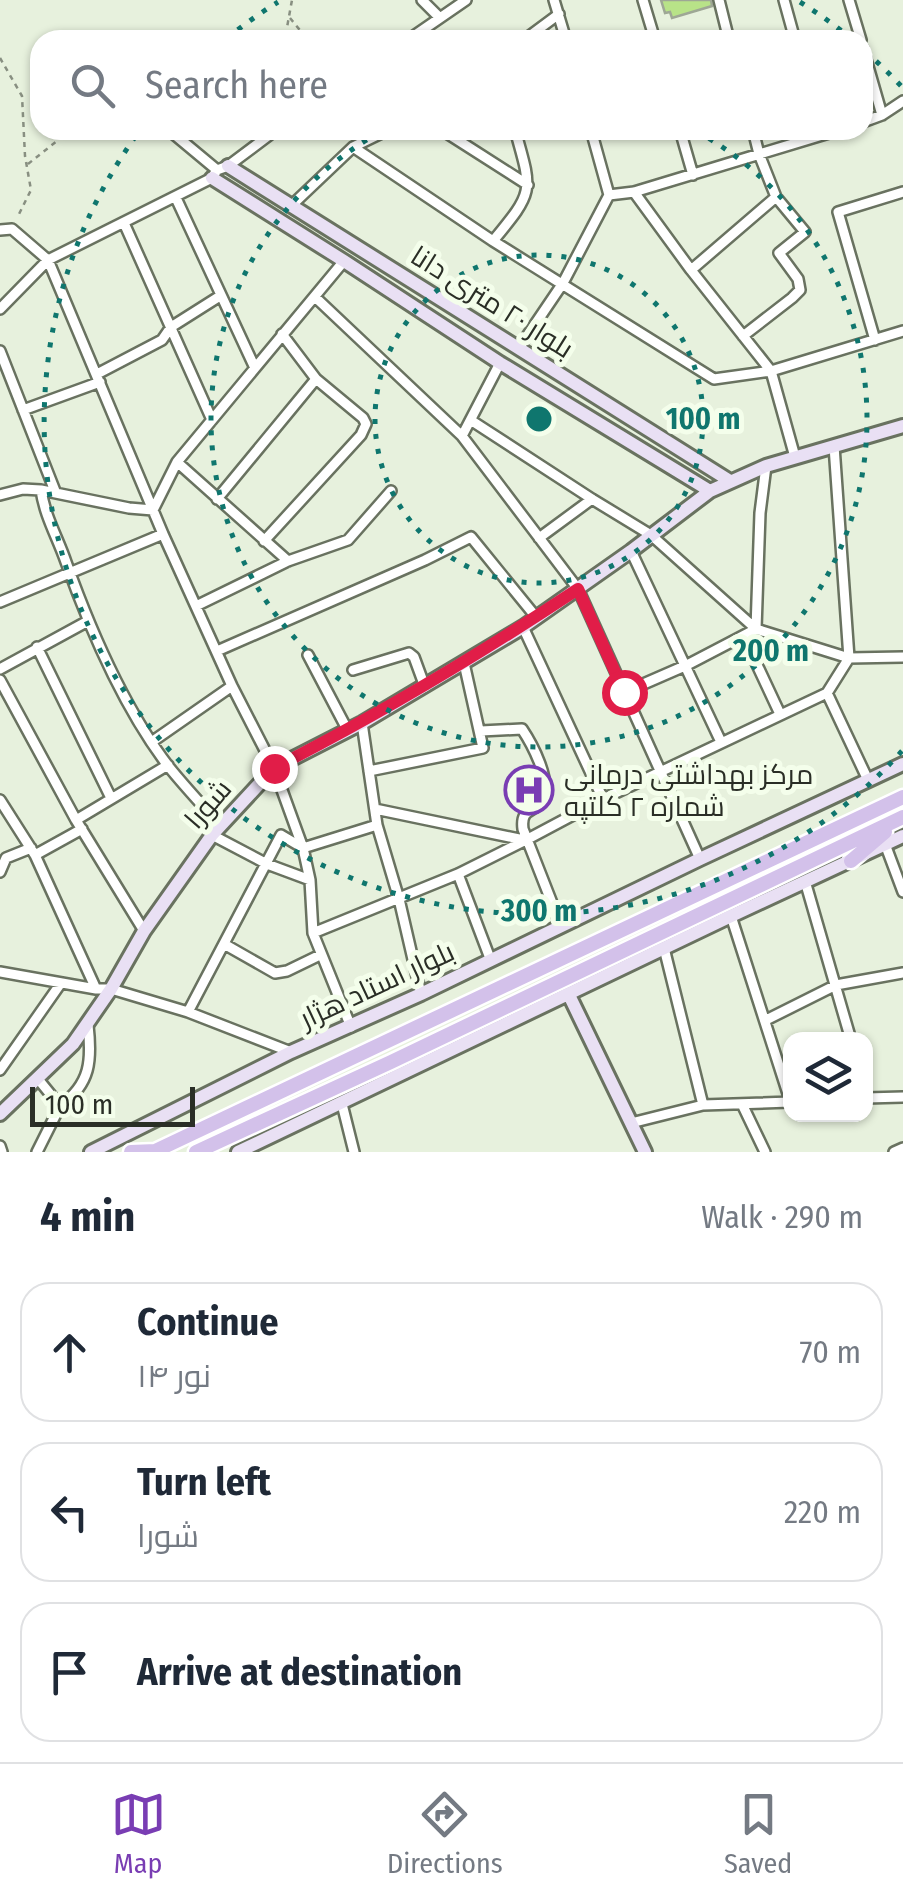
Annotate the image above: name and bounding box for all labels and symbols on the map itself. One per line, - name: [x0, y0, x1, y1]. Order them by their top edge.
- street label: بلوار ۲۰ متری دانا: [405, 239, 579, 365]
- centre of rings: [521, 401, 557, 437]
- text: 100 m: [666, 401, 740, 437]
- text: 200 m: [732, 633, 809, 669]
- route start: [602, 670, 648, 716]
- route end: [252, 746, 298, 792]
- place label: مرکز بهداشتی درمانی شماره ۲ کلتپه: [564, 758, 813, 824]
- hospital icon: مرکز بهداشتی درمانی شماره ۲ کلتپه: [503, 764, 555, 816]
- street label: شورا: [178, 773, 238, 835]
- text: 300 m: [500, 893, 577, 929]
- street label: بلوار استاد هژار: [293, 935, 459, 1036]
- scale bar: [30, 1082, 195, 1126]

